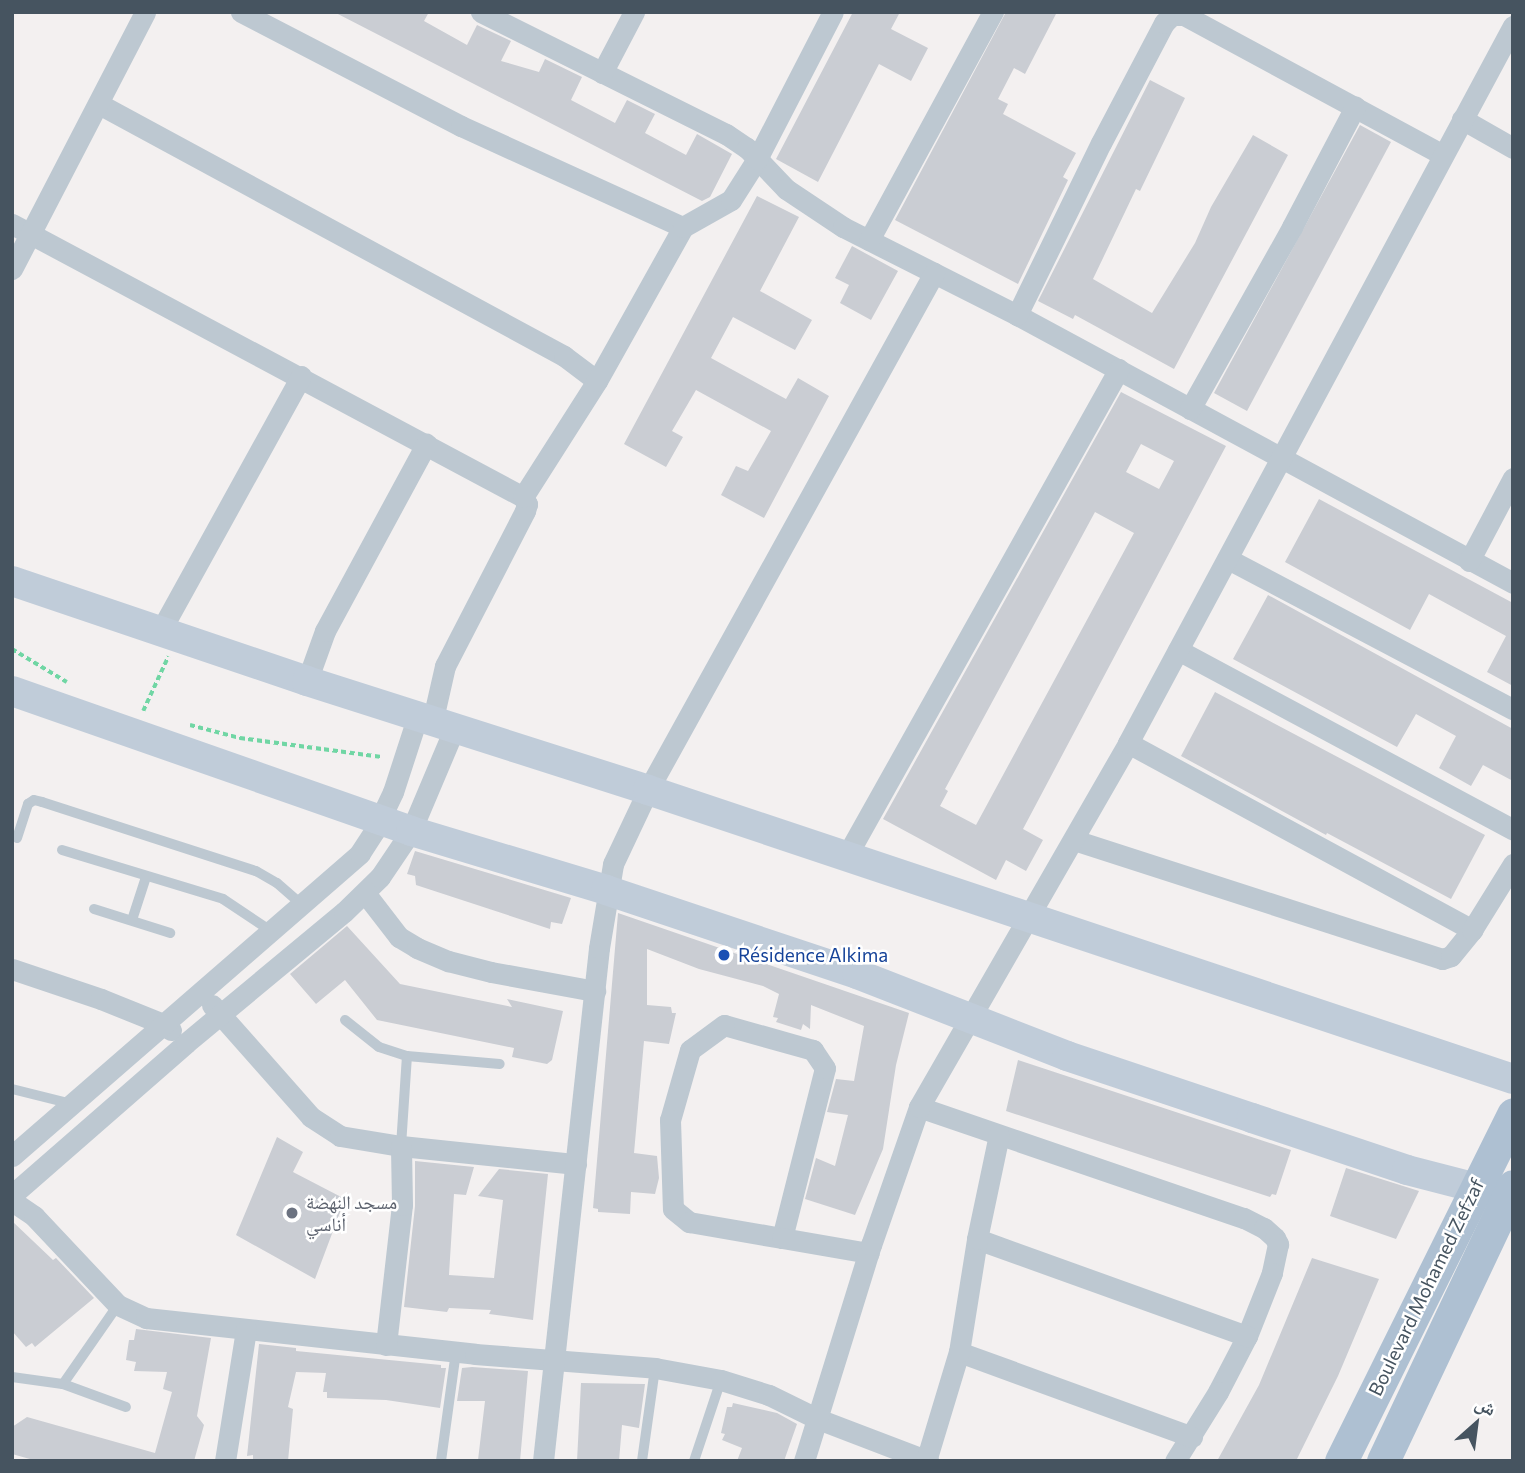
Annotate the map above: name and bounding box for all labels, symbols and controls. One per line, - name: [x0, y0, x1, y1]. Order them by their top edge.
- place label: Résidence Alkima: [738, 944, 888, 966]
- marker: Résidence Alkima: [716, 947, 732, 963]
- street label: Boulevard Mohamed Zefzaf: [1363, 1175, 1489, 1399]
- place label: مسجد النهضة أناسي: [306, 1191, 397, 1235]
- marker: مسجد النهضة أناسي: [284, 1205, 300, 1221]
- north arrow: [1441, 1389, 1511, 1459]
- text: ش: [1472, 1390, 1500, 1420]

